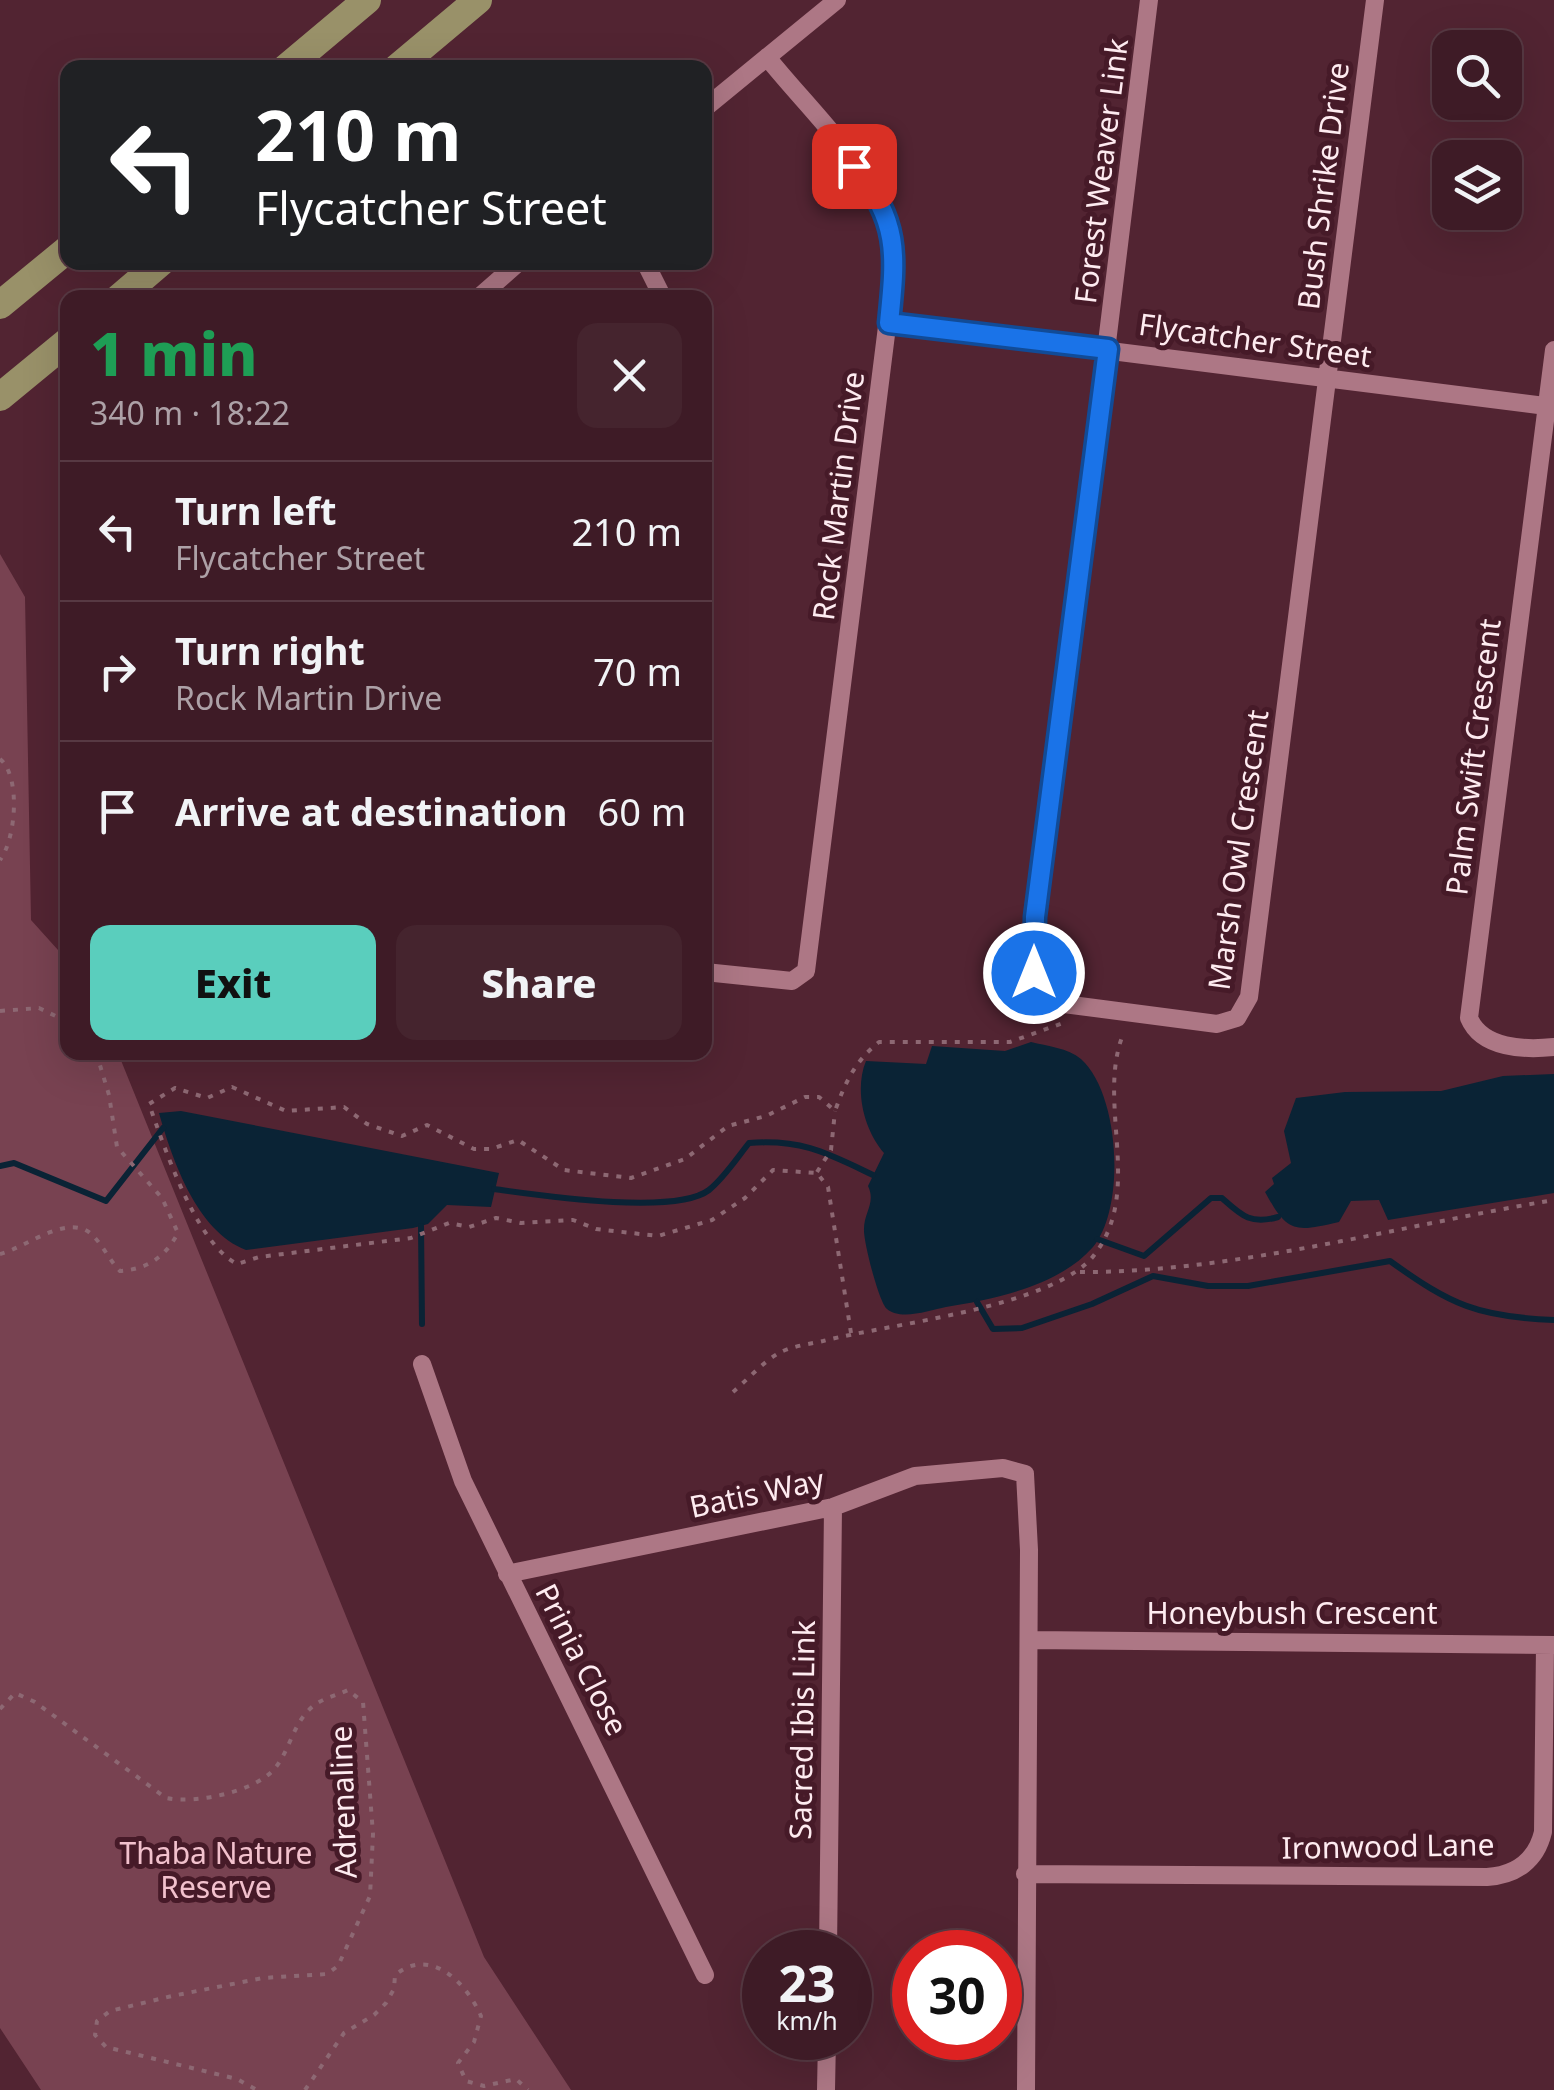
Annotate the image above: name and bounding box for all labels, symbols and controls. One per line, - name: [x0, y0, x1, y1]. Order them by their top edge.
- map controls: [1432, 30, 1522, 230]
- button: search: [1432, 30, 1522, 120]
- street label: Forest Weaver Link: [1064, 36, 1137, 306]
- street label: Bush Shrike Drive: [1287, 60, 1358, 312]
- text: 210 m: [255, 86, 462, 182]
- icon: left: [90, 100, 220, 230]
- pin: [812, 124, 897, 209]
- icon: arrive: [827, 139, 882, 194]
- button: layers: [1432, 140, 1522, 230]
- text: Flycatcher Street: [255, 177, 607, 238]
- street label: Flycatcher Street: [1136, 303, 1374, 376]
- text: 1 min: [90, 312, 258, 394]
- button: close: [577, 323, 682, 428]
- street label: Rock Martin Drive: [802, 369, 873, 623]
- text: 340 m · 18:22: [90, 391, 290, 434]
- text: Turn left: [175, 484, 337, 536]
- icon: left: [90, 504, 145, 559]
- text: 210 m: [571, 505, 682, 557]
- text: Flycatcher Street: [175, 536, 425, 579]
- street label: Palm Swift Crescent: [1435, 616, 1510, 897]
- text: Turn right: [175, 624, 365, 676]
- icon: right: [90, 644, 145, 699]
- text: 70 m: [593, 645, 682, 697]
- text: Rock Martin Drive: [175, 676, 442, 719]
- street label: Marsh Owl Crescent: [1198, 707, 1277, 992]
- icon: arrive: [90, 784, 145, 839]
- text: Arrive at destination: [175, 785, 567, 837]
- text: 60 m: [597, 785, 686, 837]
- position arrow: [982, 921, 1086, 1025]
- button: Exit: [90, 925, 376, 1040]
- button: Share: [396, 925, 682, 1040]
- street label: Batis Way: [686, 1458, 828, 1527]
- street label: Prinia Close: [527, 1576, 638, 1742]
- street label: Honeybush Crescent: [1147, 1592, 1438, 1633]
- street label: Sacred Ibis Link: [779, 1620, 824, 1840]
- street label: Adrenaline: [319, 1725, 366, 1879]
- street label: Ironwood Lane: [1281, 1823, 1495, 1868]
- park label: Thaba Nature Reserve: [120, 1832, 312, 1907]
- speed limit sign: 30: [892, 1930, 1022, 2060]
- text: 23: [778, 1949, 836, 2017]
- text: km/h: [776, 2003, 838, 2037]

